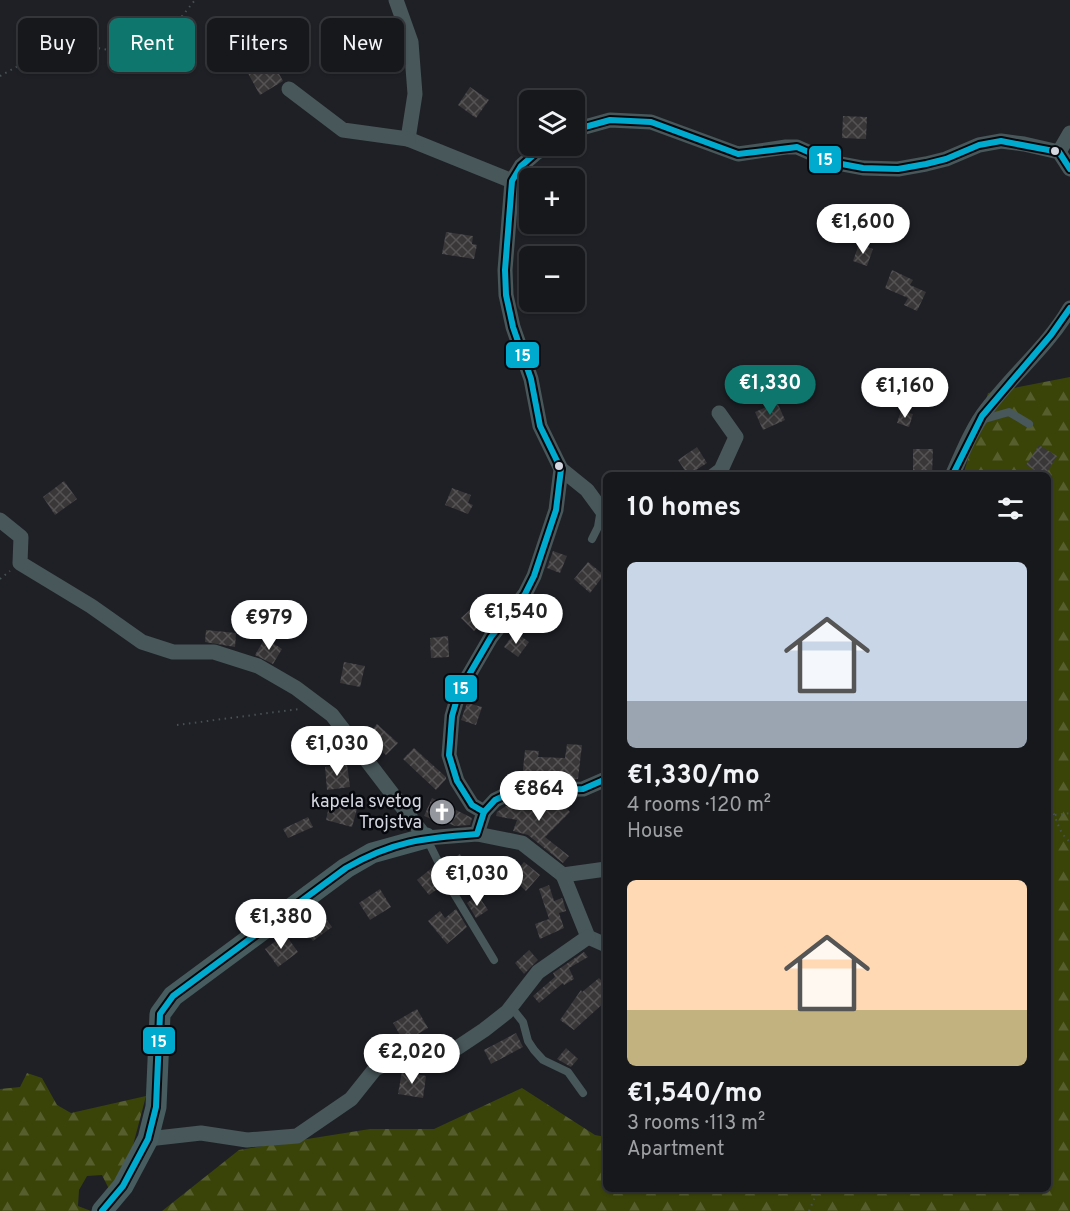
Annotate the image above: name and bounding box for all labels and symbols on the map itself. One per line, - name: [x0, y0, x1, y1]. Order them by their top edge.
- line badge: 15: [808, 145, 842, 174]
- unlabelled marker: [1049, 145, 1061, 157]
- text: 15: [817, 151, 833, 171]
- pin: €1,600: [814, 204, 912, 255]
- line badge: 15: [505, 341, 540, 369]
- text: 15: [515, 347, 531, 367]
- pin: €1,330: [721, 365, 819, 416]
- pin: €1,160: [856, 368, 954, 419]
- unlabelled marker: [553, 460, 565, 472]
- pin: €1,540: [467, 594, 565, 645]
- pin: €979: [233, 600, 305, 651]
- line badge: 15: [444, 674, 478, 703]
- text: 15: [453, 680, 469, 700]
- pin: €1,030: [288, 726, 386, 777]
- pin: €864: [503, 771, 575, 822]
- place label: kapela svetog Trojstva: [311, 791, 422, 835]
- church icon: kapela svetog Trojstva: [427, 797, 457, 827]
- pin: €1,030: [428, 856, 526, 907]
- pin: €1,380: [232, 899, 330, 950]
- line badge: 15: [142, 1026, 176, 1055]
- text: 15: [151, 1033, 167, 1053]
- pin: €2,020: [363, 1034, 461, 1085]

